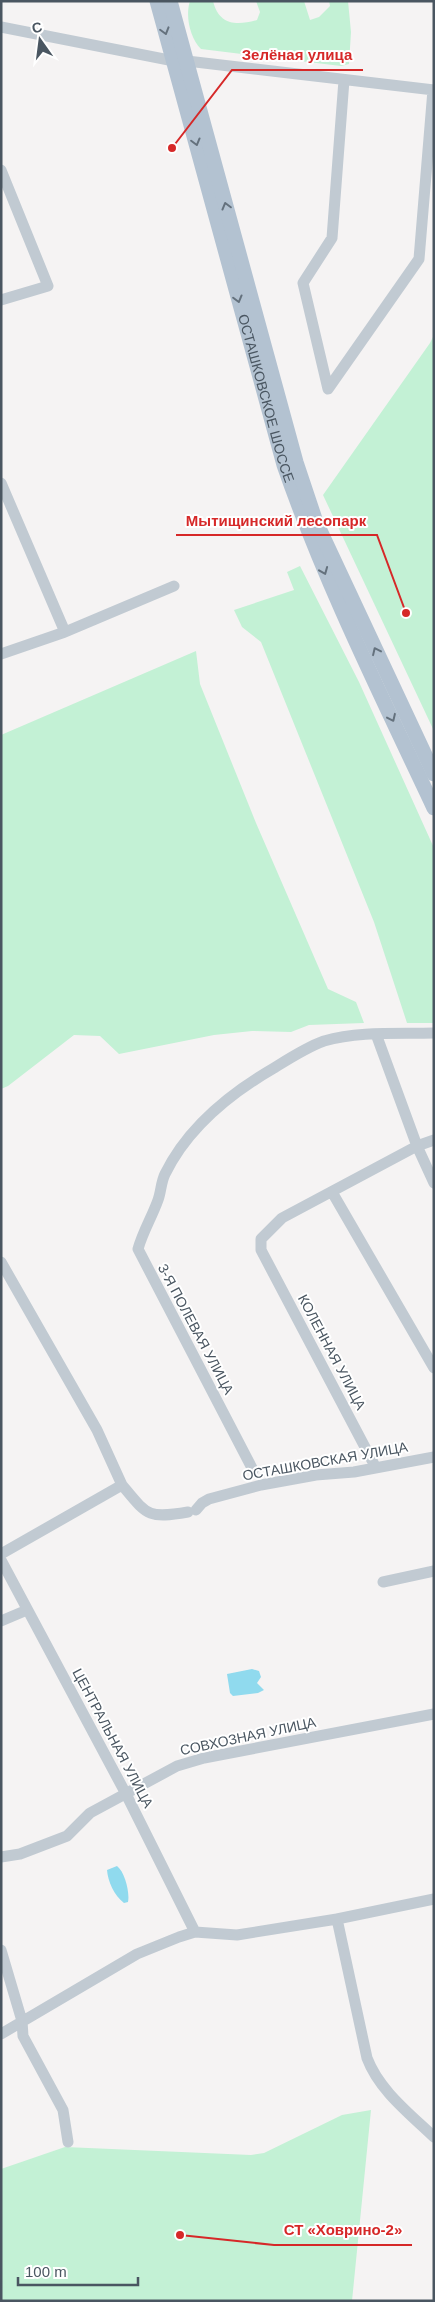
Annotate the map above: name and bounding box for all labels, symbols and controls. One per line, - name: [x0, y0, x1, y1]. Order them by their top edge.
- north arrow: [15, 15, 65, 65]
- text: С: [30, 18, 44, 36]
- one-way arrow: [160, 27, 170, 35]
- callout: Зелёная улица: [232, 40, 363, 70]
- text: Зелёная улица: [242, 46, 353, 63]
- one-way arrow: [190, 138, 200, 146]
- one-way arrow: [221, 202, 231, 211]
- one-way arrow: [233, 294, 243, 303]
- street label: ОСТАШКОВСКОЕ ШОССЕ: [235, 312, 298, 485]
- callout: Мытищинский лесопарк: [176, 505, 377, 535]
- text: Мытищинский лесопарк: [186, 512, 367, 529]
- one-way arrow: [318, 566, 328, 575]
- one-way arrow: [371, 647, 382, 656]
- one-way arrow: [386, 713, 396, 722]
- street label: 3-Я ПОЛЕВАЯ УЛИЦА: [155, 1261, 237, 1398]
- street label: КОЛЕННАЯ УЛИЦА: [295, 1292, 369, 1413]
- street label: ОСТАШКОВСКАЯ УЛИЦА: [241, 1438, 410, 1483]
- street label: ЦЕНТРАЛЬНАЯ УЛИЦА: [69, 1666, 157, 1811]
- street label: СОВХОЗНАЯ УЛИЦА: [179, 1714, 318, 1758]
- callout: СТ «Ховрино-2»: [274, 2215, 412, 2245]
- text: СТ «Ховрино-2»: [284, 2221, 402, 2238]
- scale bar: [18, 2254, 138, 2286]
- text: 100 m: [25, 2263, 67, 2280]

